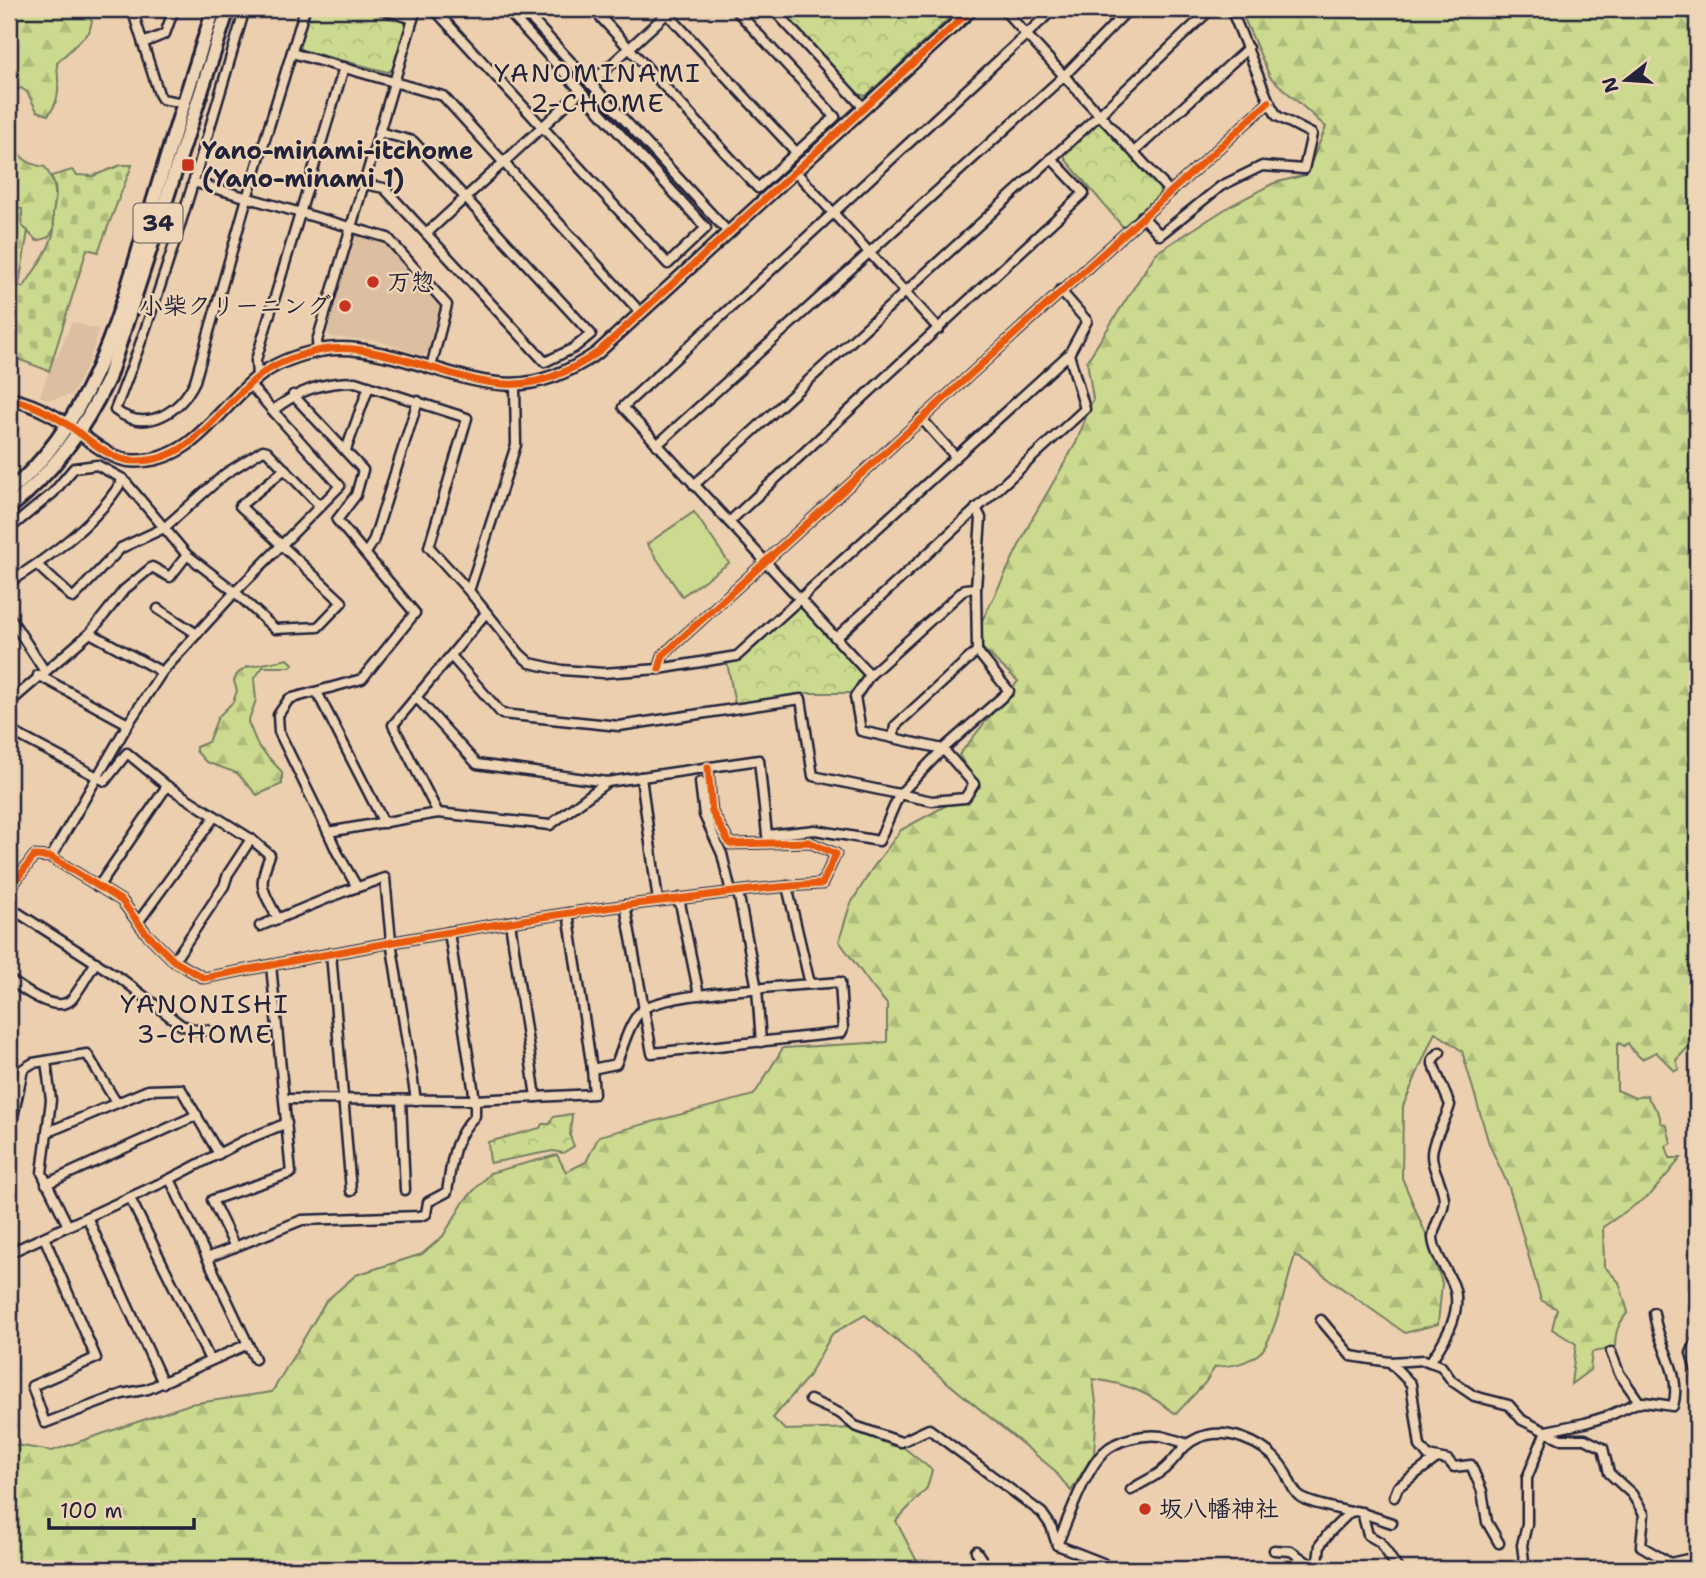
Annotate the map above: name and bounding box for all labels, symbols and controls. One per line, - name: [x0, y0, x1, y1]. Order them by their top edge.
- north arrow: [1590, 46, 1660, 116]
- district label: YANOMINAMI 2-CHOME: [494, 55, 702, 120]
- text: N: [1596, 74, 1624, 96]
- place label: Yano-minami-itchome (Yano-minami 1): [202, 135, 473, 195]
- marker: Yano-minami-itchome (Yano-minami 1): [180, 157, 196, 173]
- road number: 34: [134, 204, 182, 243]
- place label: 万惣: [387, 266, 435, 298]
- marker: 万惣: [365, 274, 381, 290]
- place label: 小柴クリーニング: [139, 290, 331, 322]
- marker: 小柴クリーニング: [337, 298, 353, 314]
- district label: YANONISHI 3-CHOME: [120, 986, 290, 1051]
- scale bar: [49, 1487, 194, 1531]
- place label: 坂八幡神社: [1159, 1493, 1279, 1525]
- text: 100 m: [60, 1497, 123, 1525]
- marker: 坂八幡神社: [1137, 1501, 1153, 1517]

